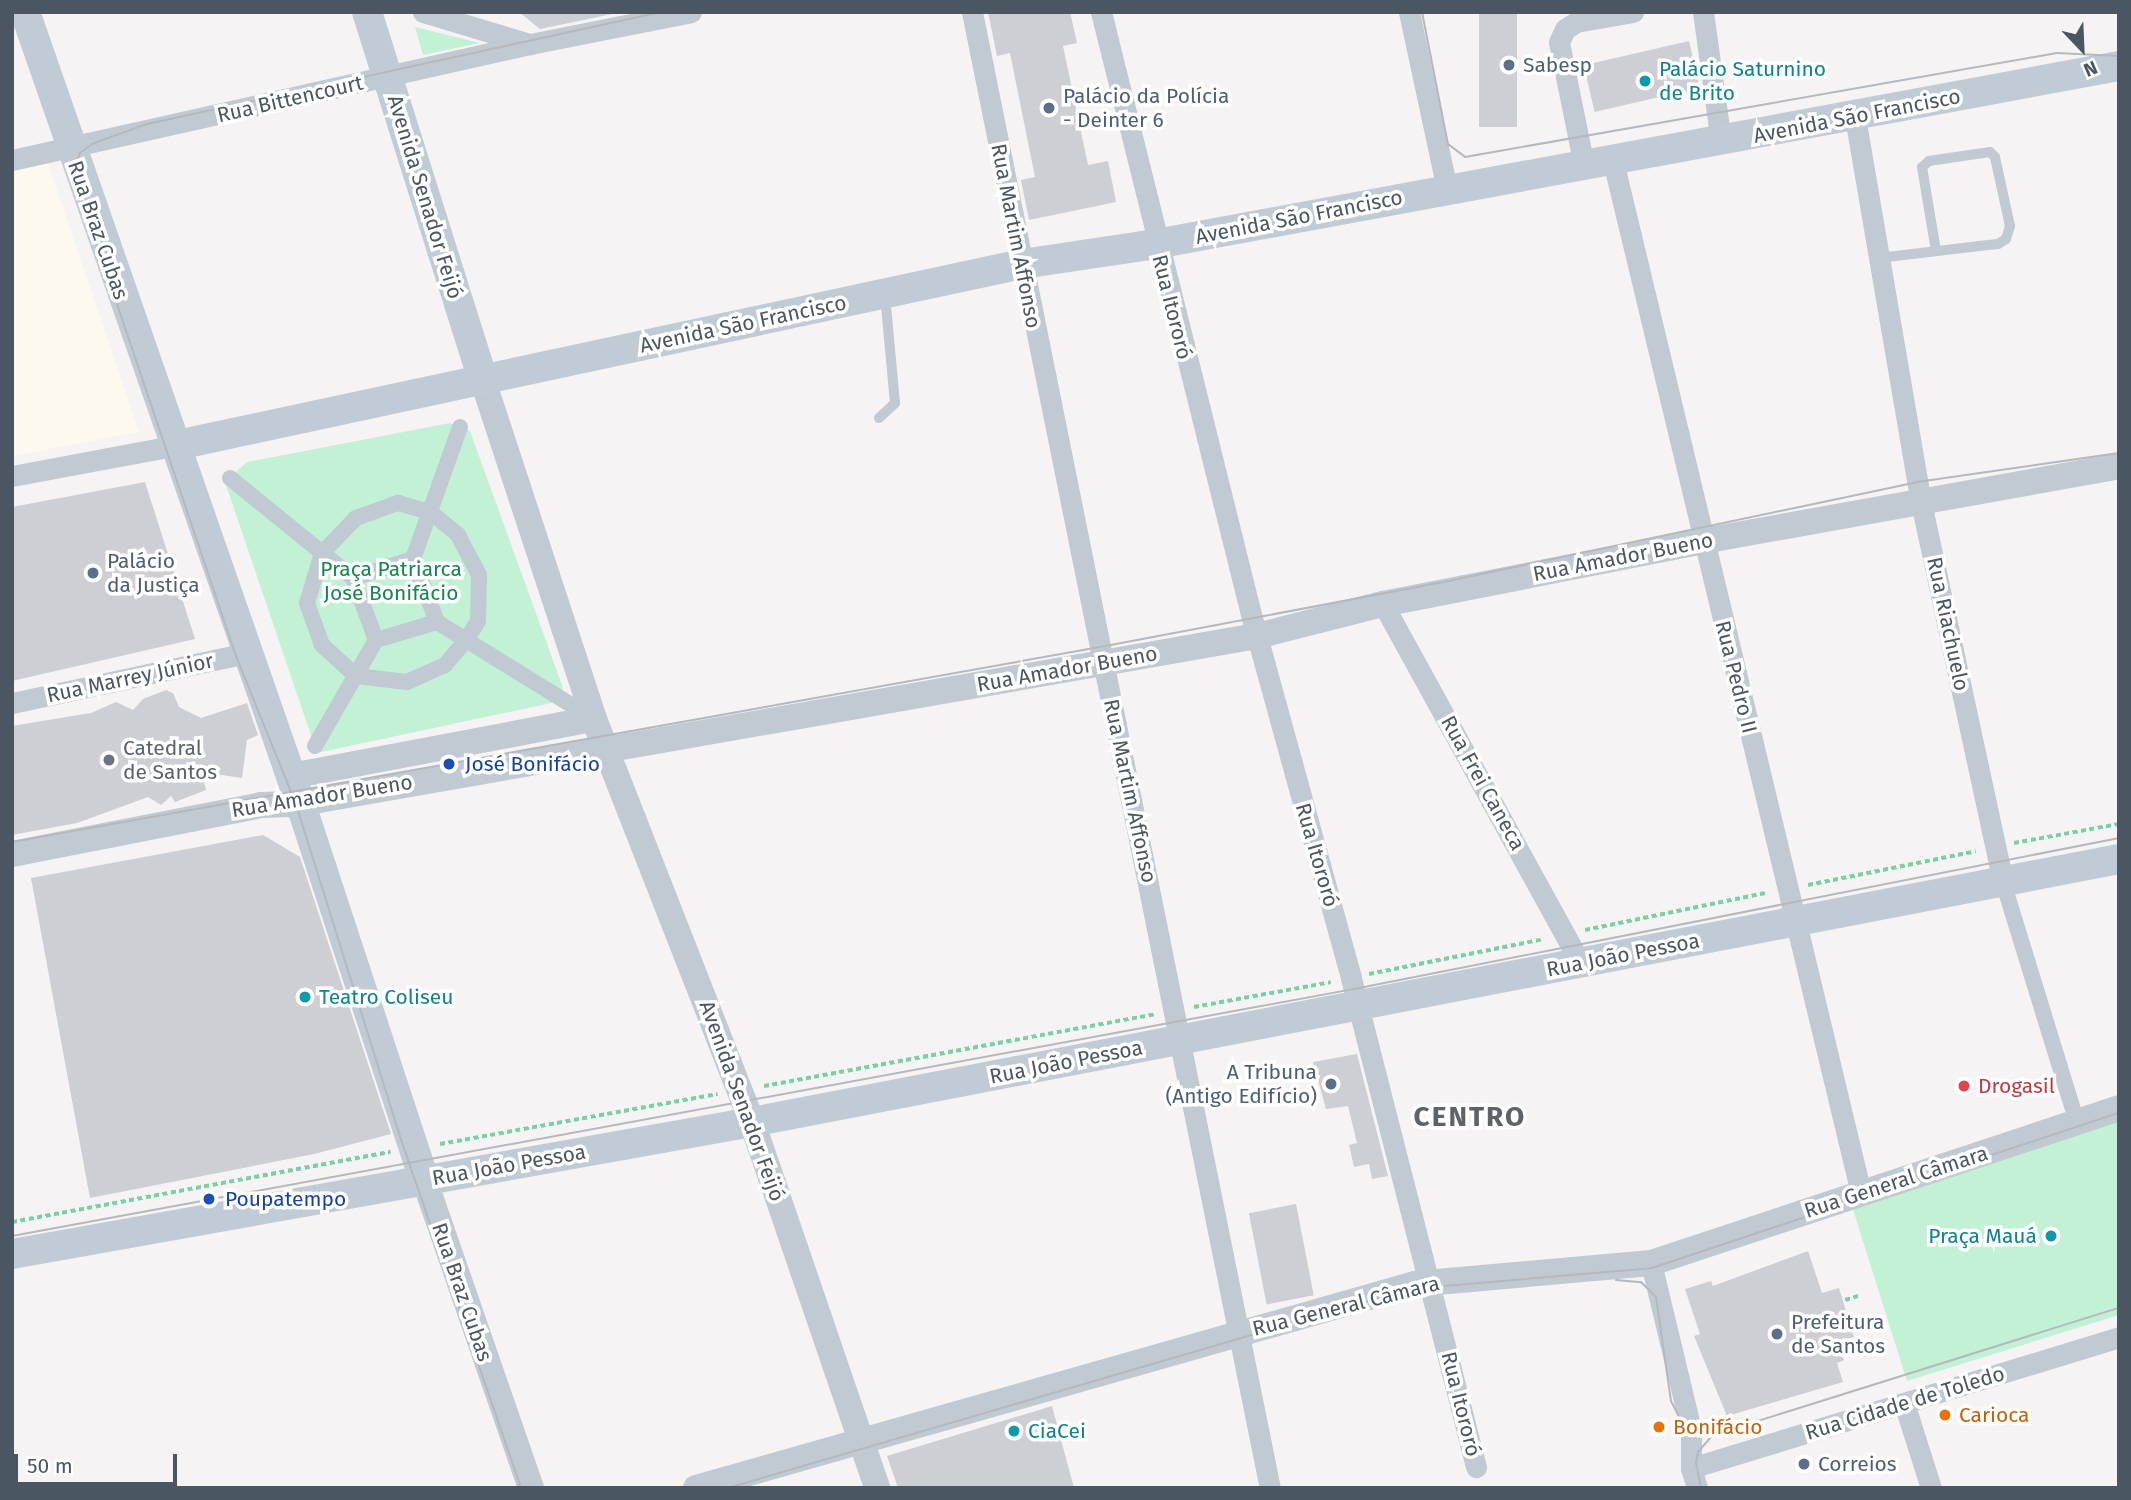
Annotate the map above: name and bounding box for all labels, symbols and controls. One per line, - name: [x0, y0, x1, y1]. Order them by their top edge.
- north arrow: [2047, 14, 2117, 84]
- place label: Sabesp: [1523, 52, 1592, 78]
- place label: Palácio Saturnino de Brito: [1659, 56, 1826, 106]
- text: N: [2080, 56, 2101, 82]
- marker: Sabesp: [1501, 57, 1517, 73]
- street label: Rua Bittencourt: [215, 70, 365, 128]
- marker: Palácio Saturnino de Brito: [1637, 73, 1653, 89]
- place label: Palácio da Polícia - Deinter 6: [1063, 83, 1229, 133]
- street label: Avenida São Francisco: [1751, 84, 1963, 148]
- street label: Avenida Senador Feijó: [382, 92, 468, 302]
- marker: Palácio da Polícia - Deinter 6: [1041, 100, 1057, 116]
- street label: Rua Martim Affonso: [986, 142, 1046, 330]
- street label: Rua Braz Cubas: [62, 157, 134, 303]
- street label: Avenida São Francisco: [1193, 185, 1405, 249]
- street label: Rua Itororó: [1147, 252, 1197, 362]
- street label: Avenida São Francisco: [637, 290, 849, 358]
- street label: Rua Amador Bueno: [1531, 527, 1715, 587]
- place label: Palácio da Justiça: [107, 548, 200, 598]
- street label: Rua Riachuelo: [1922, 555, 1974, 693]
- park label: Praça Patriarca José Bonifácio: [320, 556, 462, 606]
- marker: Palácio da Justiça: [85, 565, 101, 581]
- street label: Rua Pedro II: [1710, 618, 1762, 736]
- street label: Rua Amador Bueno: [975, 641, 1159, 697]
- street label: Rua Marrey Júnior: [44, 648, 216, 708]
- street label: Rua Martim Affonso: [1098, 697, 1162, 885]
- street label: Rua Frei Caneca: [1436, 711, 1530, 855]
- place label: Catedral de Santos: [123, 735, 217, 785]
- place label: José Bonifácio: [465, 751, 600, 777]
- marker: Catedral de Santos: [101, 752, 117, 768]
- marker: José Bonifácio: [439, 754, 459, 774]
- street label: Rua Amador Bueno: [230, 769, 414, 823]
- street label: Rua Itororó: [1290, 800, 1344, 910]
- street label: Rua João Pessoa: [1544, 928, 1702, 982]
- place label: Teatro Coliseu: [319, 984, 453, 1010]
- marker: Teatro Coliseu: [297, 989, 313, 1005]
- street label: Avenida Senador Feijó: [694, 997, 790, 1205]
- street label: Rua João Pessoa: [987, 1035, 1145, 1089]
- place label: A Tribuna (Antigo Edifício): [1165, 1059, 1317, 1109]
- place label: Drogasil: [1978, 1073, 2055, 1099]
- marker: A Tribuna (Antigo Edifício): [1323, 1076, 1339, 1092]
- marker: Drogasil: [1956, 1078, 1972, 1094]
- district label: CENTRO: [1414, 1100, 1526, 1134]
- street label: Rua João Pessoa: [430, 1139, 588, 1191]
- street label: Rua General Câmara: [1801, 1140, 1991, 1224]
- place label: Poupatempo: [225, 1186, 346, 1212]
- marker: Poupatempo: [199, 1189, 219, 1209]
- street label: Rua Braz Cubas: [426, 1219, 498, 1365]
- place label: Praça Mauá: [1928, 1223, 2037, 1249]
- marker: Praça Mauá: [2043, 1228, 2059, 1244]
- street label: Rua General Câmara: [1250, 1271, 1442, 1341]
- place label: Prefeitura de Santos: [1791, 1309, 1885, 1359]
- marker: Prefeitura de Santos: [1769, 1326, 1785, 1342]
- street label: Rua Itororó: [1436, 1349, 1486, 1459]
- street label: Rua Cidade de Toledo: [1802, 1361, 2008, 1445]
- place label: Carioca: [1959, 1402, 2030, 1428]
- marker: Carioca: [1937, 1407, 1953, 1423]
- place label: Bonifácio: [1673, 1414, 1762, 1440]
- place label: CiaCei: [1028, 1418, 1086, 1444]
- marker: Bonifácio: [1651, 1419, 1667, 1435]
- marker: CiaCei: [1006, 1423, 1022, 1439]
- scale bar: [18, 1440, 180, 1484]
- place label: Correios: [1818, 1451, 1897, 1477]
- text: 50 m: [27, 1453, 73, 1479]
- marker: Correios: [1796, 1456, 1812, 1472]

